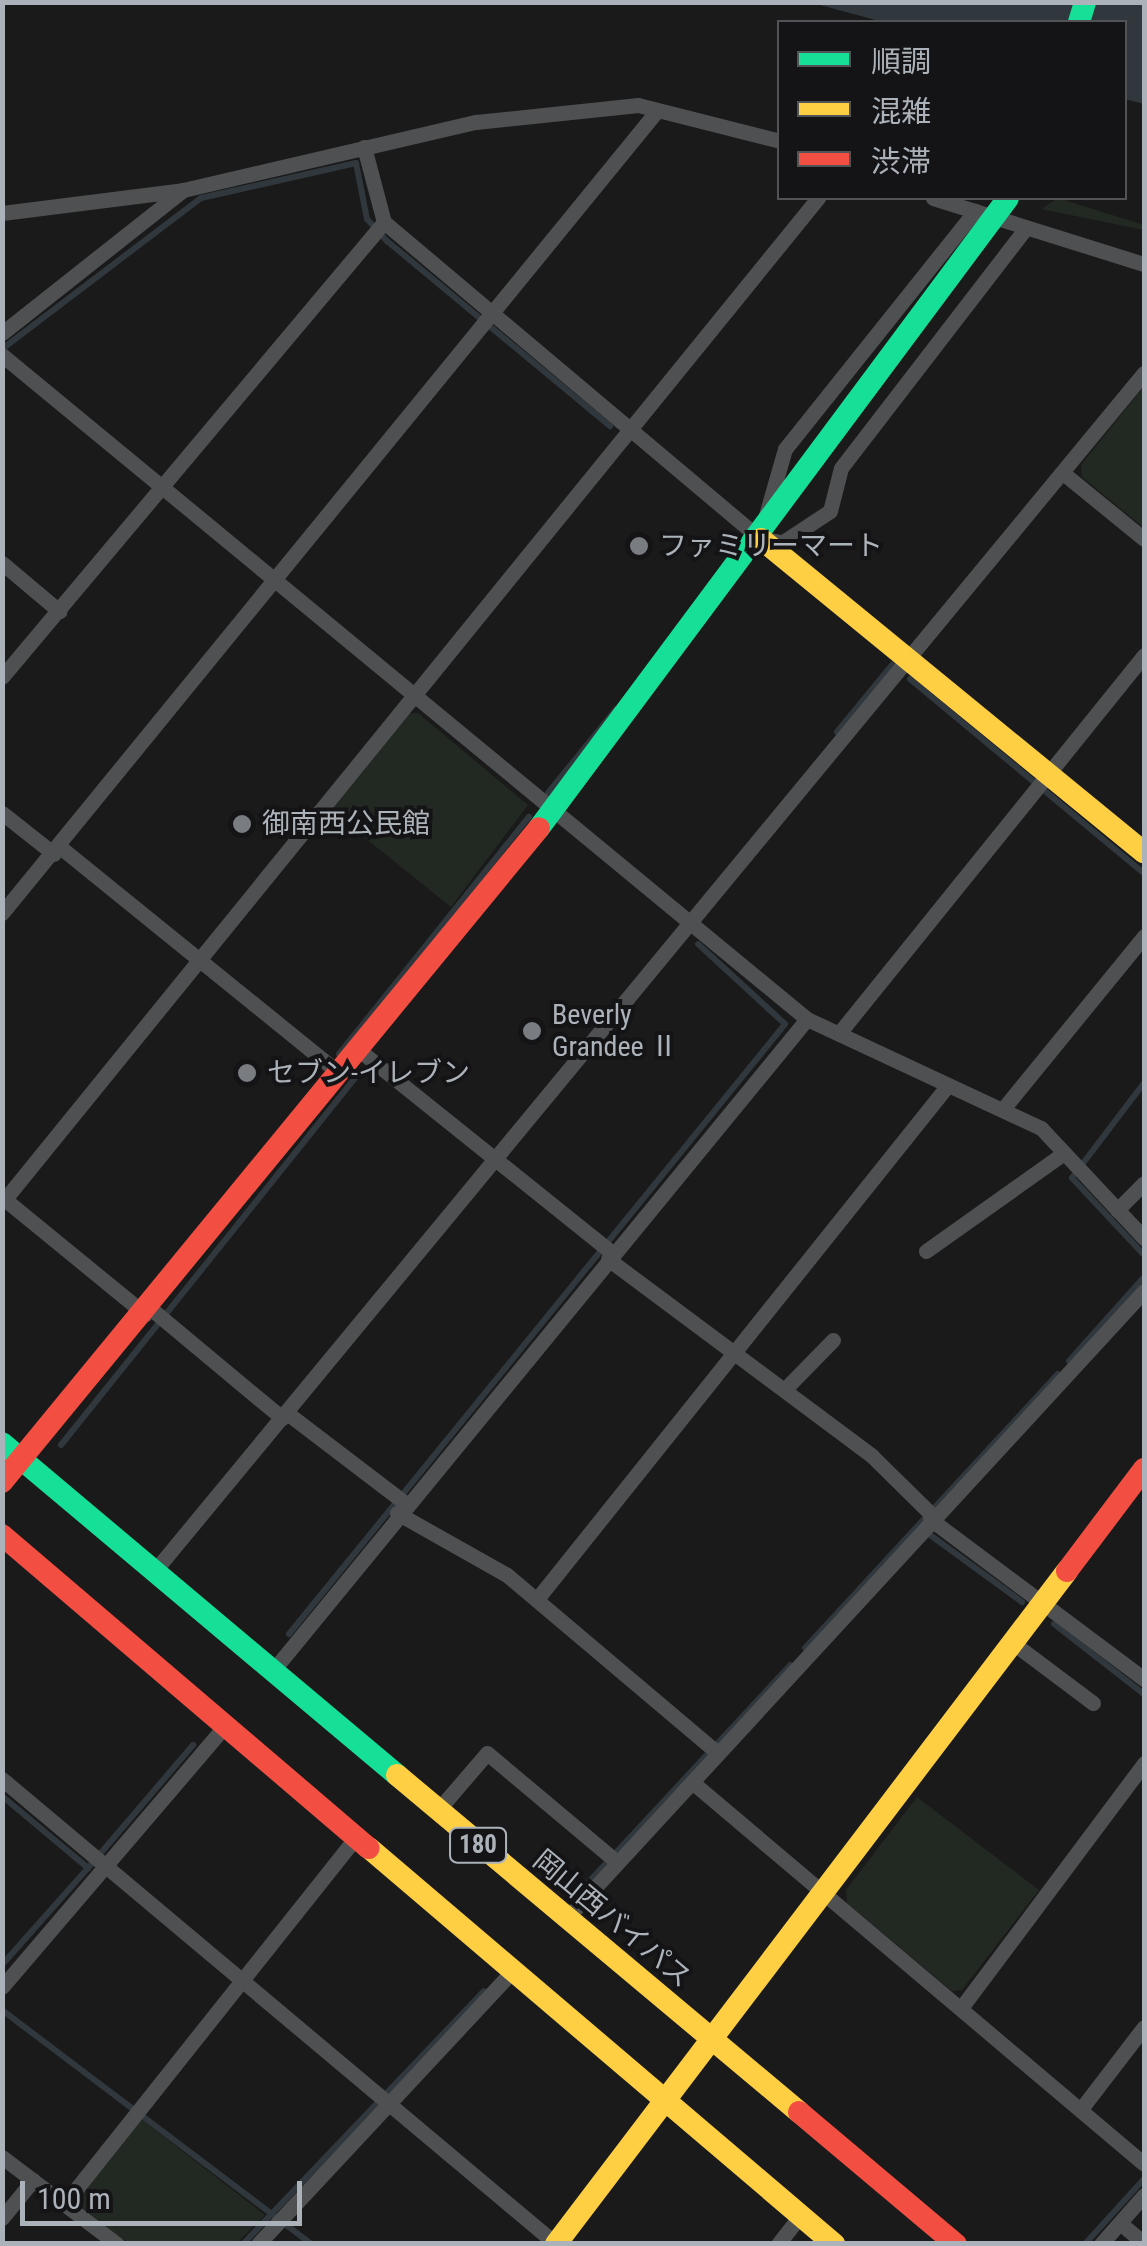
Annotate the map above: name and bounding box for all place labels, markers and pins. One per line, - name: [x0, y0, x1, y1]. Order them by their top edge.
- place label: ファミリーマート: [659, 529, 883, 563]
- marker: ファミリーマート: [628, 535, 650, 557]
- place label: 御南西公民館: [262, 807, 430, 841]
- marker: 御南西公民館: [231, 813, 253, 835]
- place label: Beverly Grandee Ⅱ: [552, 998, 678, 1064]
- marker: Beverly Grandee Ⅱ: [521, 1020, 543, 1042]
- place label: セブン-イレブン: [267, 1056, 470, 1090]
- marker: セブン-イレブン: [236, 1062, 258, 1084]

